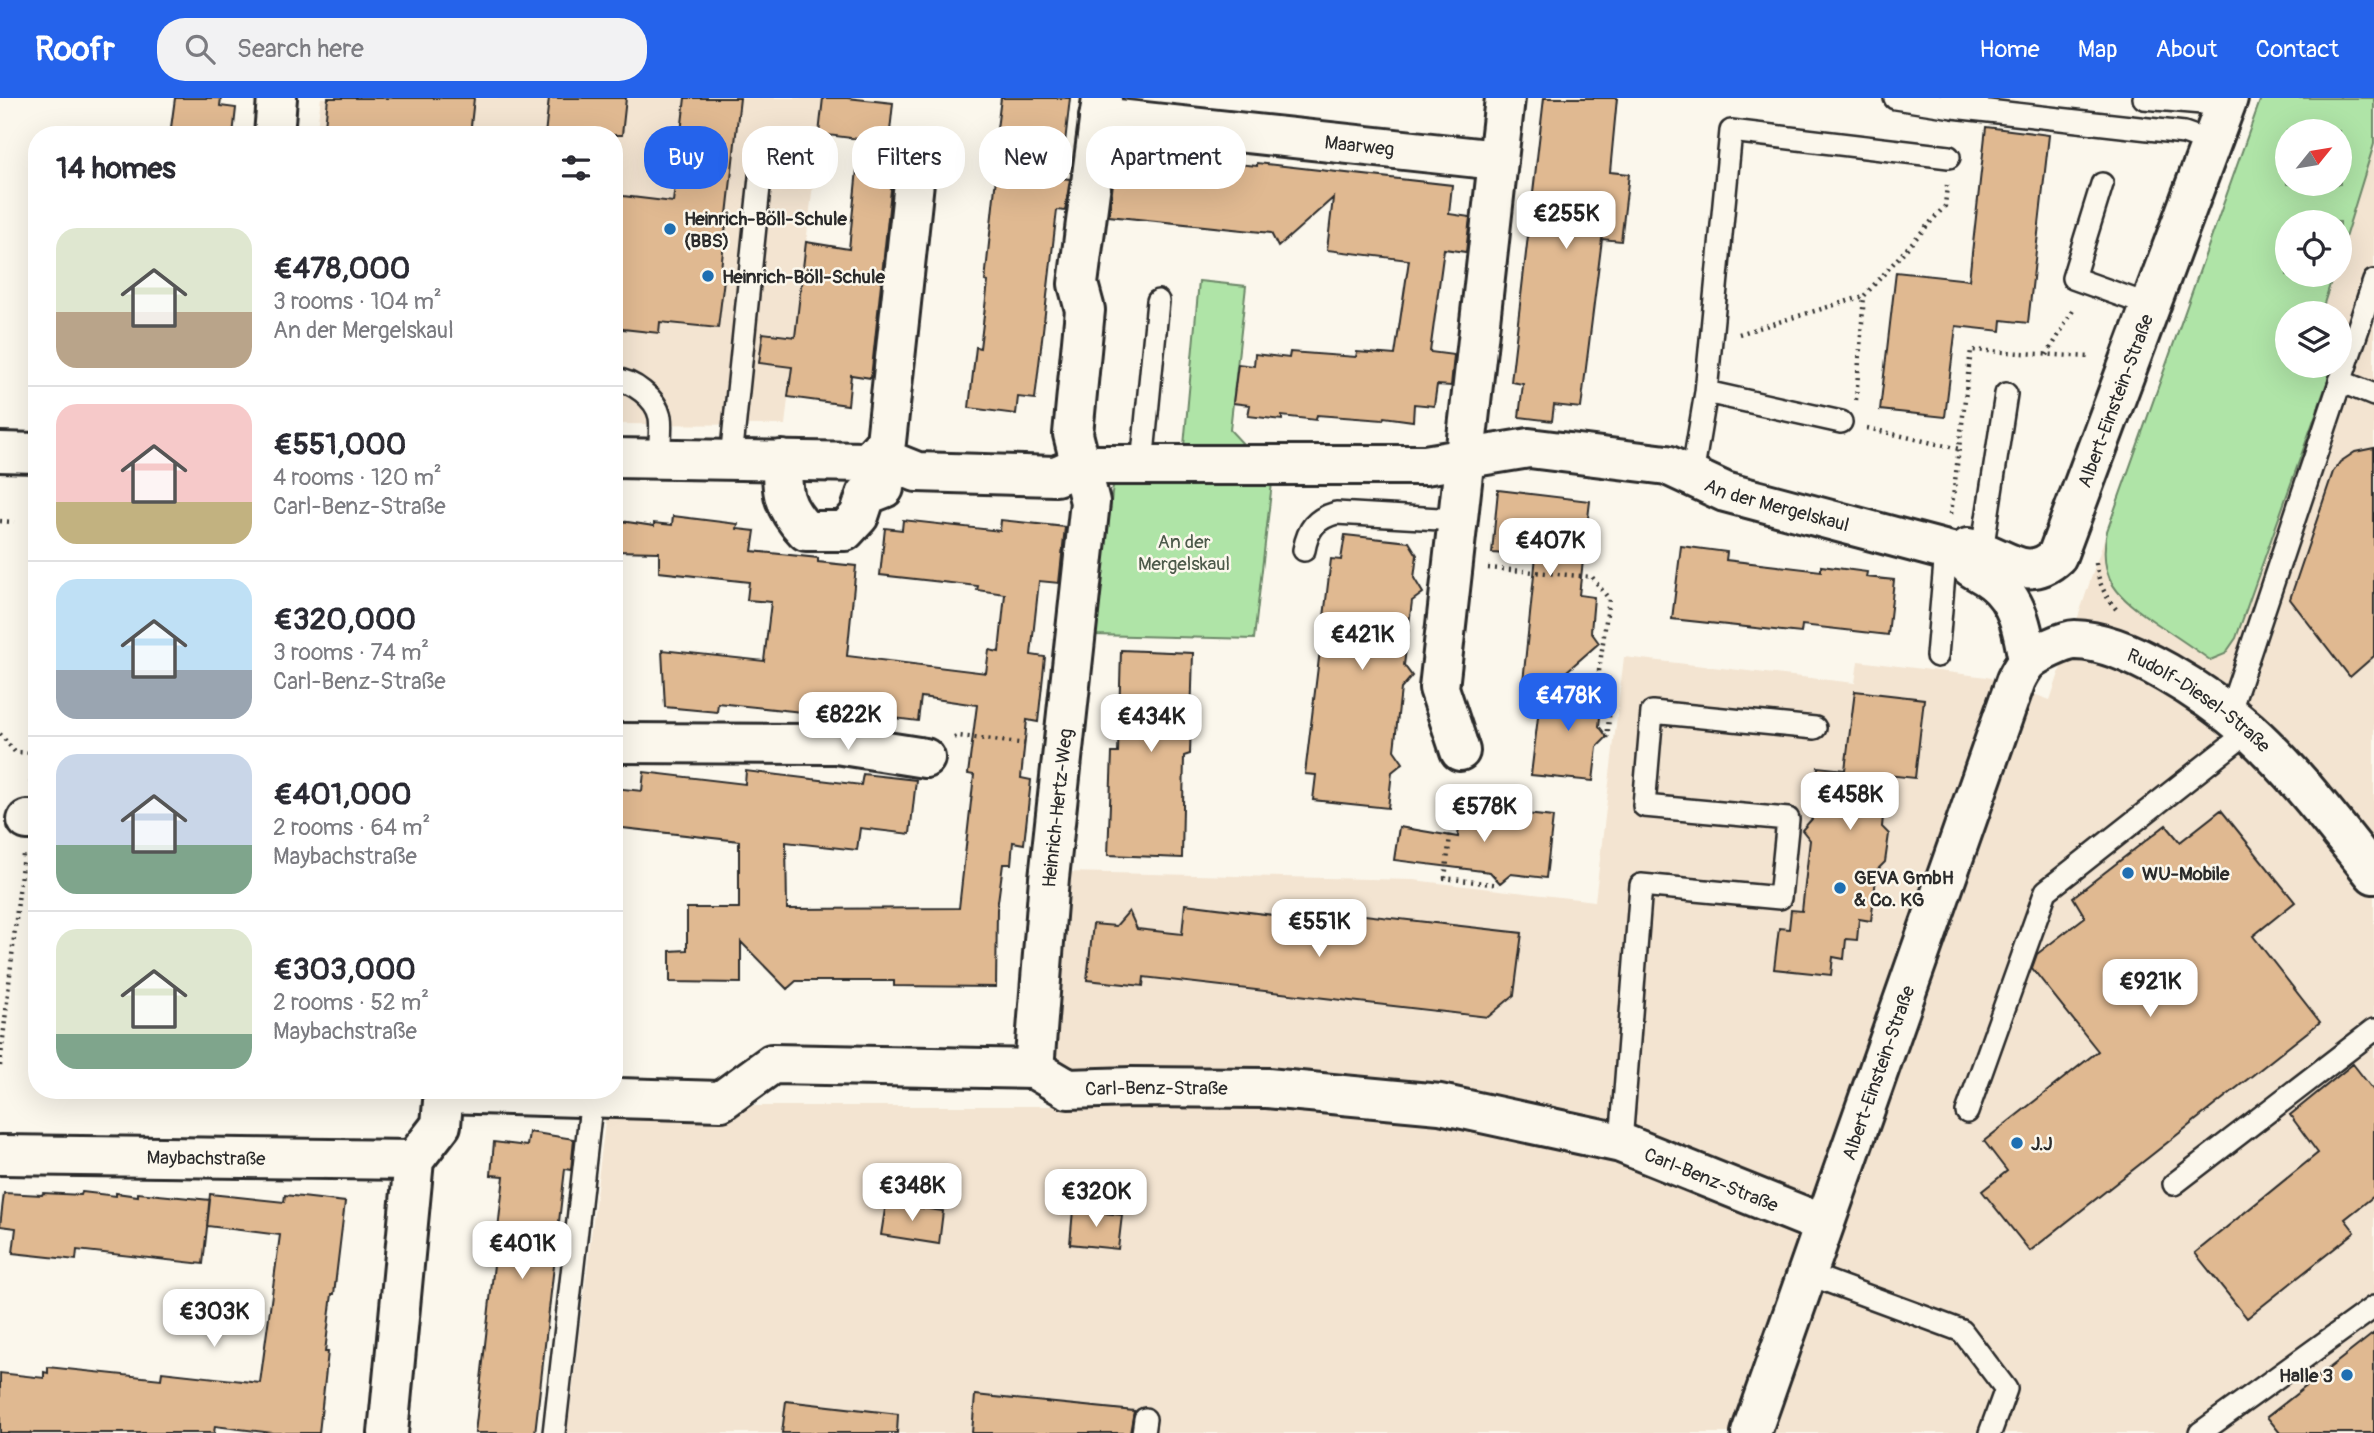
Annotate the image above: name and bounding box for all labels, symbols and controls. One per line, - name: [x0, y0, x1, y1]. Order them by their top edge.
- search box: [157, 18, 647, 81]
- text: Roofr: [35, 29, 115, 70]
- icon: search: [181, 30, 219, 68]
- text: Search here: [237, 33, 364, 65]
- text: Home: [1979, 35, 2040, 64]
- text: Map: [2078, 35, 2118, 64]
- text: About: [2156, 35, 2218, 64]
- text: Contact: [2256, 35, 2339, 64]
- north arrow: [2275, 119, 2352, 196]
- map controls: [2275, 119, 2352, 378]
- chip: Buy: [644, 126, 728, 189]
- chip: Rent: [742, 126, 838, 189]
- chip: Filters: [852, 126, 965, 189]
- chip: New: [979, 126, 1072, 189]
- chip: Apartment: [1086, 126, 1246, 189]
- street label: Maarweg: [1323, 130, 1395, 162]
- icon: filters: [557, 149, 595, 187]
- text: 14 homes: [56, 150, 176, 187]
- pin: €255K: [1517, 192, 1615, 251]
- text: €255K: [1533, 199, 1599, 228]
- place label: Heinrich-Böll-Schule (BBS): [684, 207, 847, 253]
- button: locate: [2275, 210, 2352, 287]
- marker: Heinrich-Böll-Schule (BBS): [662, 221, 678, 237]
- text: €478,000: [273, 250, 410, 287]
- icon: home: [112, 256, 196, 340]
- place label: Heinrich-Böll-Schule: [722, 265, 885, 289]
- marker: Heinrich-Böll-Schule: [700, 268, 716, 284]
- text: 3 rooms · 104 m²: [273, 287, 442, 316]
- button: layers: [2275, 301, 2352, 378]
- street label: Albert-Einstein-Straße: [2073, 310, 2159, 491]
- text: An der Mergelskaul: [273, 316, 454, 345]
- text: €551,000: [273, 426, 406, 463]
- icon: home: [112, 432, 196, 516]
- text: 4 rooms · 120 m²: [273, 463, 442, 492]
- street label: An der Mergelskaul: [1700, 473, 1852, 537]
- text: Carl-Benz-Straße: [273, 492, 446, 521]
- pin: €407K: [1501, 518, 1599, 578]
- text: €407K: [1515, 526, 1585, 555]
- park label: An der Mergelskaul: [1138, 530, 1230, 576]
- text: €320,000: [273, 601, 416, 638]
- icon: home: [112, 607, 196, 691]
- pin: €421K: [1313, 612, 1411, 672]
- text: €421K: [1330, 620, 1394, 649]
- text: 3 rooms · 74 m²: [273, 638, 429, 667]
- street label: Rudolf-Diesel-Straße: [2123, 643, 2276, 758]
- text: Carl-Benz-Straße: [273, 667, 446, 696]
- pin: €478K: [1519, 674, 1617, 733]
- text: €478K: [1535, 681, 1601, 710]
- pin: €822K: [799, 692, 897, 752]
- pin: €434K: [1102, 694, 1200, 754]
- text: €822K: [815, 700, 881, 729]
- text: €434K: [1117, 702, 1185, 731]
- street label: Heinrich-Hertz-Weg: [1037, 727, 1078, 888]
- pin: €458K: [1801, 772, 1899, 832]
- text: €401,000: [273, 776, 412, 813]
- text: €458K: [1817, 780, 1883, 809]
- icon: home: [112, 782, 196, 866]
- pin: €578K: [1435, 784, 1533, 844]
- text: €578K: [1451, 792, 1517, 821]
- text: 2 rooms · 64 m²: [273, 813, 430, 842]
- text: Maybachstraße: [273, 842, 417, 871]
- place label: WU-Mobile: [2142, 862, 2230, 886]
- marker: WU-Mobile: [2120, 865, 2136, 881]
- place label: GEVA GmbH & Co. KG: [1854, 866, 1954, 912]
- marker: GEVA GmbH & Co. KG: [1832, 880, 1848, 896]
- pin: €551K: [1270, 900, 1368, 959]
- text: €551K: [1288, 907, 1350, 936]
- text: €303,000: [273, 951, 416, 988]
- icon: home: [112, 957, 196, 1041]
- pin: €921K: [2101, 960, 2199, 1019]
- text: €921K: [2119, 967, 2181, 996]
- street label: Albert-Einstein-Straße: [1837, 982, 1921, 1163]
- text: 2 rooms · 52 m²: [273, 988, 429, 1017]
- text: Maybachstraße: [273, 1017, 417, 1046]
- street label: Carl-Benz-Straße: [1085, 1076, 1228, 1101]
- place label: J.J: [2031, 1132, 2052, 1156]
- marker: J.J: [2009, 1135, 2025, 1151]
- street label: Carl-Benz-Straße: [1640, 1143, 1782, 1218]
- street label: Maybachstraße: [146, 1146, 266, 1171]
- pin: €348K: [863, 1164, 961, 1223]
- pin: €320K: [1047, 1170, 1145, 1229]
- text: €348K: [879, 1171, 945, 1200]
- text: €320K: [1061, 1177, 1131, 1206]
- pin: €401K: [473, 1222, 571, 1281]
- text: €401K: [488, 1229, 556, 1258]
- pin: €303K: [165, 1290, 263, 1349]
- text: €303K: [179, 1297, 249, 1326]
- place label: Halle 3: [2279, 1364, 2333, 1388]
- marker: Halle 3: [2339, 1367, 2355, 1383]

